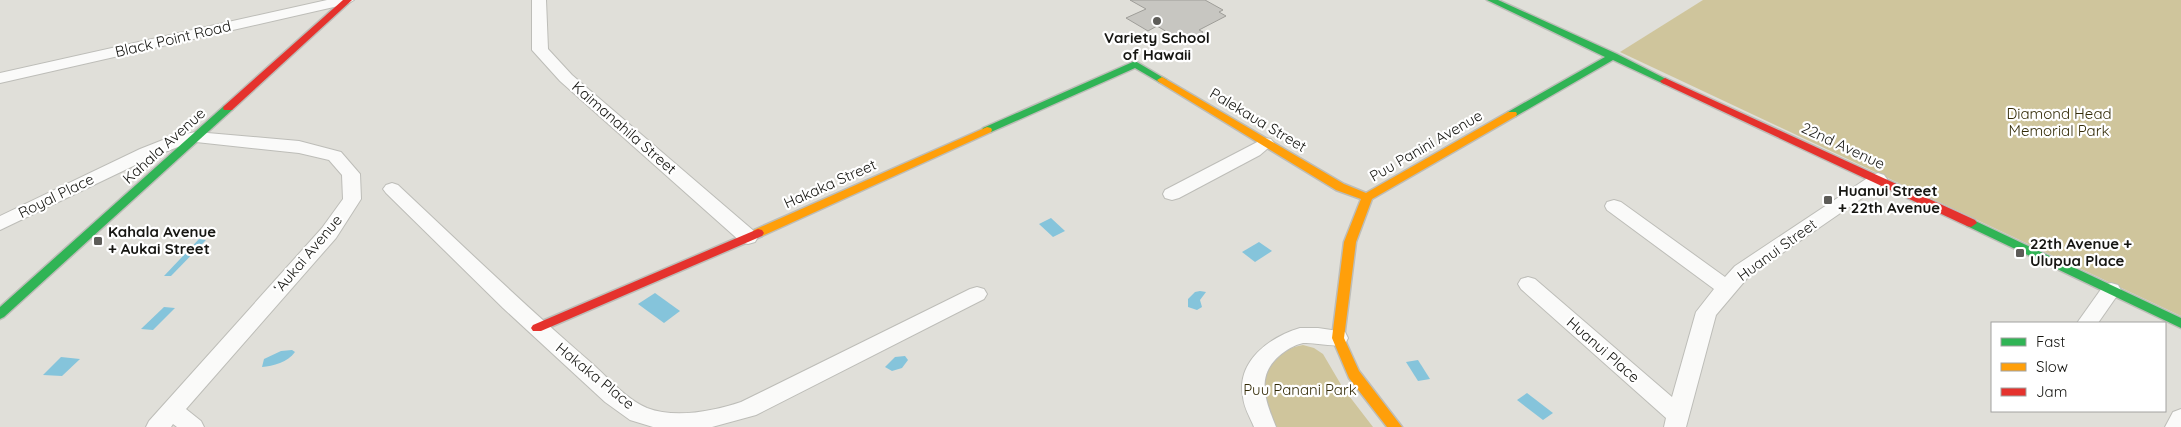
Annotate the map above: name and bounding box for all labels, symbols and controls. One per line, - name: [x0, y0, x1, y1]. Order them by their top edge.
- marker: Variety School of Hawaii: [1151, 15, 1163, 27]
- street label: Black Point Road: [113, 16, 233, 61]
- place label: Variety School of Hawaii: [1104, 28, 1210, 64]
- street label: Kaimanahila Street: [568, 77, 680, 178]
- street label: Palekaua Street: [1206, 83, 1310, 156]
- street label: Kahala Avenue: [118, 104, 209, 188]
- park label: Diamond Head Memorial Park: [2006, 104, 2112, 140]
- street label: Puu Panini Avenue: [1366, 106, 1486, 186]
- street label: 22nd Avenue: [1799, 118, 1888, 173]
- street label: Hakaka Street: [781, 155, 879, 212]
- street label: Royal Place: [15, 169, 97, 222]
- place label: Huanui Street + 22th Avenue: [1838, 181, 1940, 217]
- marker: Huanui Street + 22th Avenue: [1822, 194, 1834, 206]
- street label: ʻAukai Avenue: [269, 211, 346, 297]
- street label: Huanui Street: [1733, 214, 1820, 285]
- place label: Kahala Avenue + Aukai Street: [108, 222, 216, 258]
- place label: 22th Avenue + Ulupua Place: [2030, 234, 2132, 270]
- marker: Kahala Avenue + Aukai Street: [92, 235, 104, 247]
- marker: 22th Avenue + Ulupua Place: [2014, 247, 2026, 259]
- street label: Huanui Place: [1563, 313, 1644, 387]
- legend: [1991, 322, 2166, 412]
- text: Fast: [2036, 332, 2065, 351]
- street label: Hakaka Place: [552, 338, 639, 413]
- text: Slow: [2036, 357, 2068, 376]
- park label: Puu Panani Park: [1243, 380, 1357, 399]
- text: Jam: [2036, 382, 2067, 401]

